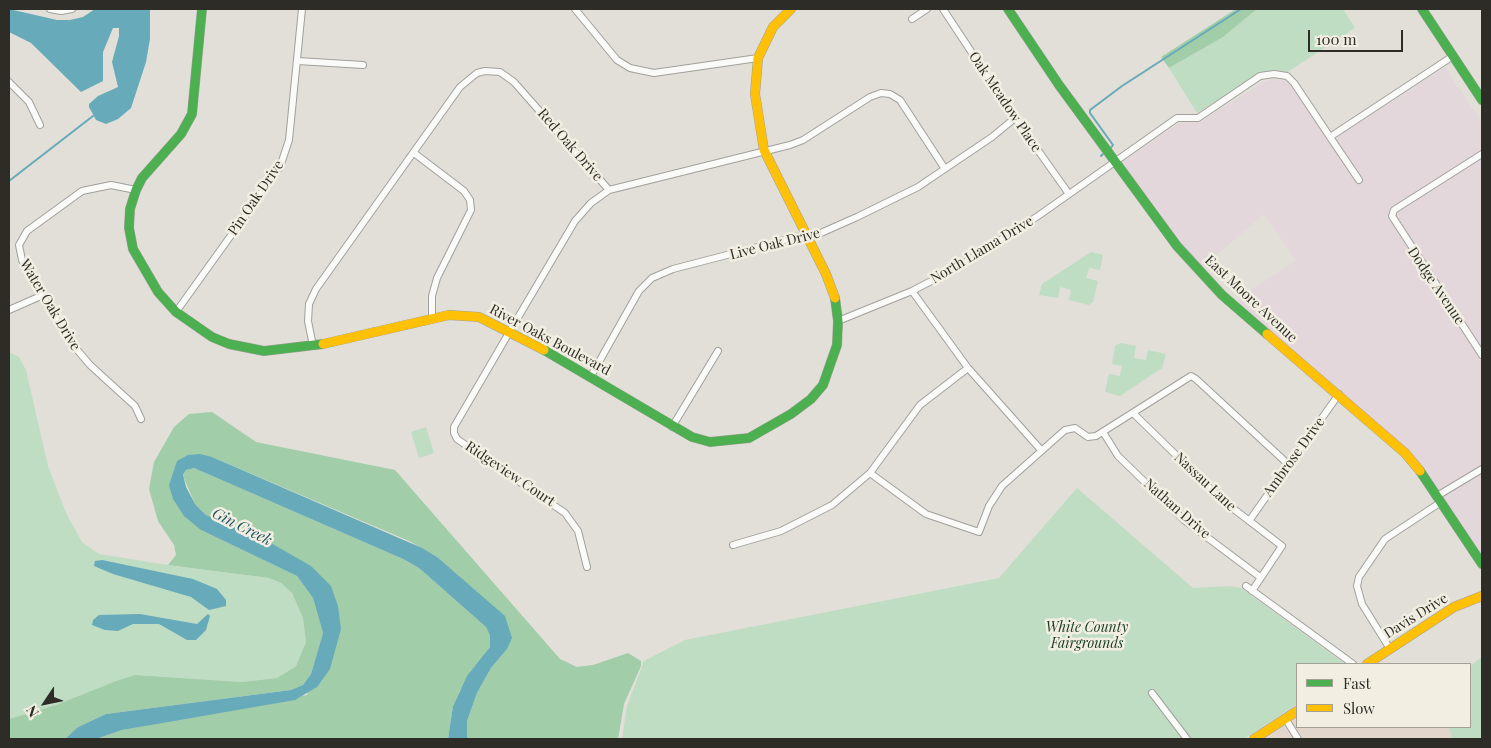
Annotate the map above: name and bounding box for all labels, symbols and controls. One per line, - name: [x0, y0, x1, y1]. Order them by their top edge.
- scale bar: [1311, 20, 1406, 52]
- text: 100 m: [1316, 29, 1357, 49]
- street label: Oak Meadow Place: [965, 49, 1045, 155]
- street label: Red Oak Drive: [534, 105, 606, 185]
- street label: Pin Oak Drive: [225, 157, 287, 239]
- street label: North Llama Drive: [928, 213, 1036, 287]
- street label: Live Oak Drive: [728, 225, 822, 263]
- street label: Dodge Avenue: [1404, 244, 1468, 328]
- street label: East Moore Avenue: [1201, 252, 1301, 346]
- street label: Water Oak Drive: [16, 256, 84, 354]
- street label: River Oaks Boulevard: [487, 301, 613, 379]
- street label: Ambrose Drive: [1260, 414, 1328, 500]
- street label: Ridgeview Court: [462, 438, 558, 510]
- street label: Nassau Lane: [1171, 449, 1239, 515]
- street label: Nathan Drive: [1140, 475, 1214, 543]
- water label: Gin Creek: [209, 504, 275, 550]
- street label: Davis Drive: [1381, 590, 1451, 642]
- park label: White County Fairgrounds: [1046, 620, 1128, 652]
- legend: [1296, 663, 1471, 728]
- text: Fast: [1343, 673, 1371, 693]
- north arrow: [20, 678, 70, 728]
- text: Slow: [1343, 698, 1375, 718]
- text: N: [21, 702, 43, 721]

